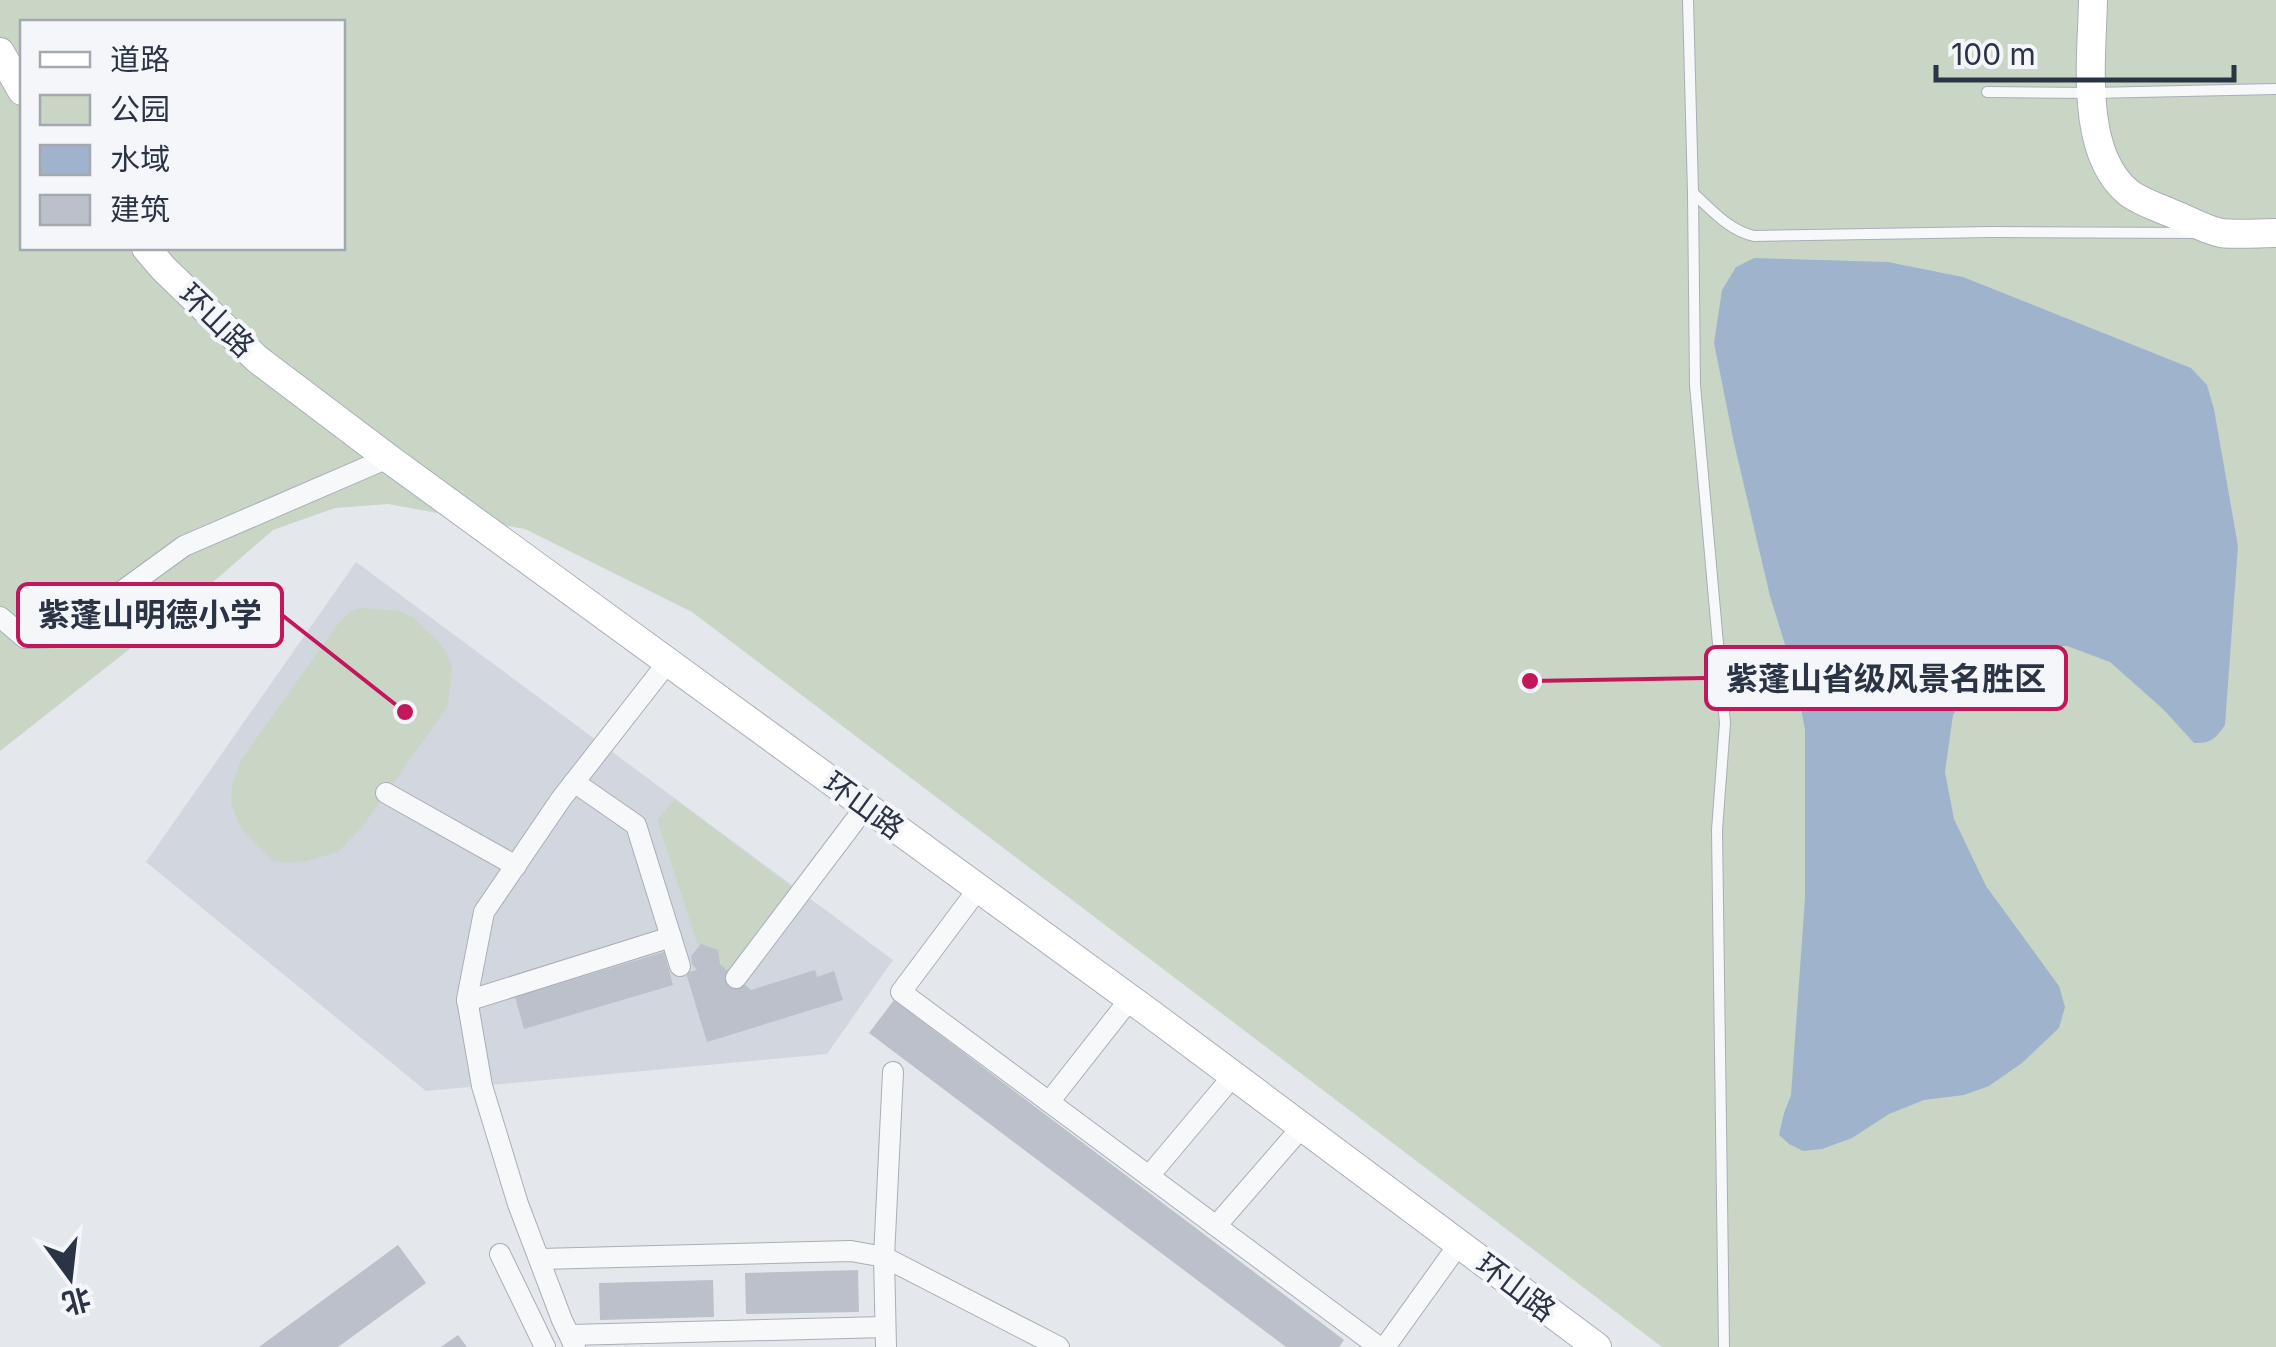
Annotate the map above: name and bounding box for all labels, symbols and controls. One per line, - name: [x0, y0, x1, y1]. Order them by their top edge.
- legend: [20, 20, 345, 250]
- scale bar: [1936, 20, 2234, 82]
- text: 100 m: [1951, 36, 2036, 72]
- text: 道路: [110, 41, 170, 77]
- text: 公园: [110, 91, 170, 127]
- text: 水域: [110, 141, 170, 177]
- text: 建筑: [110, 191, 170, 227]
- street label: 环山路: [172, 276, 262, 364]
- callout: 紫蓬山明德小学: [18, 584, 282, 646]
- text: 紫蓬山明德小学: [38, 595, 262, 634]
- callout: 紫蓬山省级风景名胜区: [1706, 647, 2066, 709]
- text: 紫蓬山省级风景名胜区: [1726, 659, 2046, 698]
- street label: 环山路: [817, 764, 911, 846]
- north arrow: [20, 1227, 120, 1327]
- street label: 环山路: [1469, 1246, 1563, 1328]
- text: 北: [59, 1281, 94, 1321]

